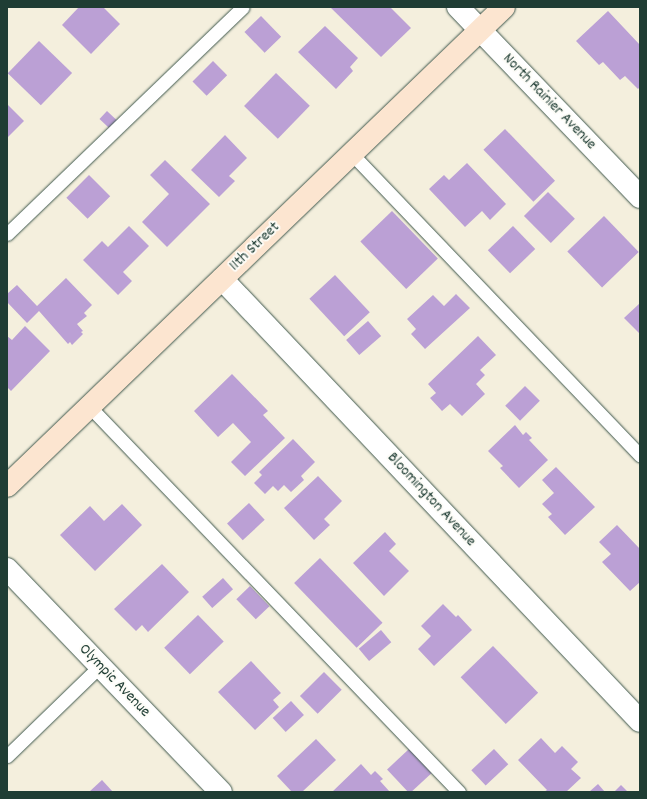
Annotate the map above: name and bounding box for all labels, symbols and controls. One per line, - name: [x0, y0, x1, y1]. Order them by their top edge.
- street label: North Rainier Avenue: [498, 50, 600, 154]
- street label: 11th Street: [226, 218, 284, 276]
- street label: Bloomington Avenue: [382, 449, 480, 551]
- street label: Olympic Avenue: [74, 640, 154, 722]

